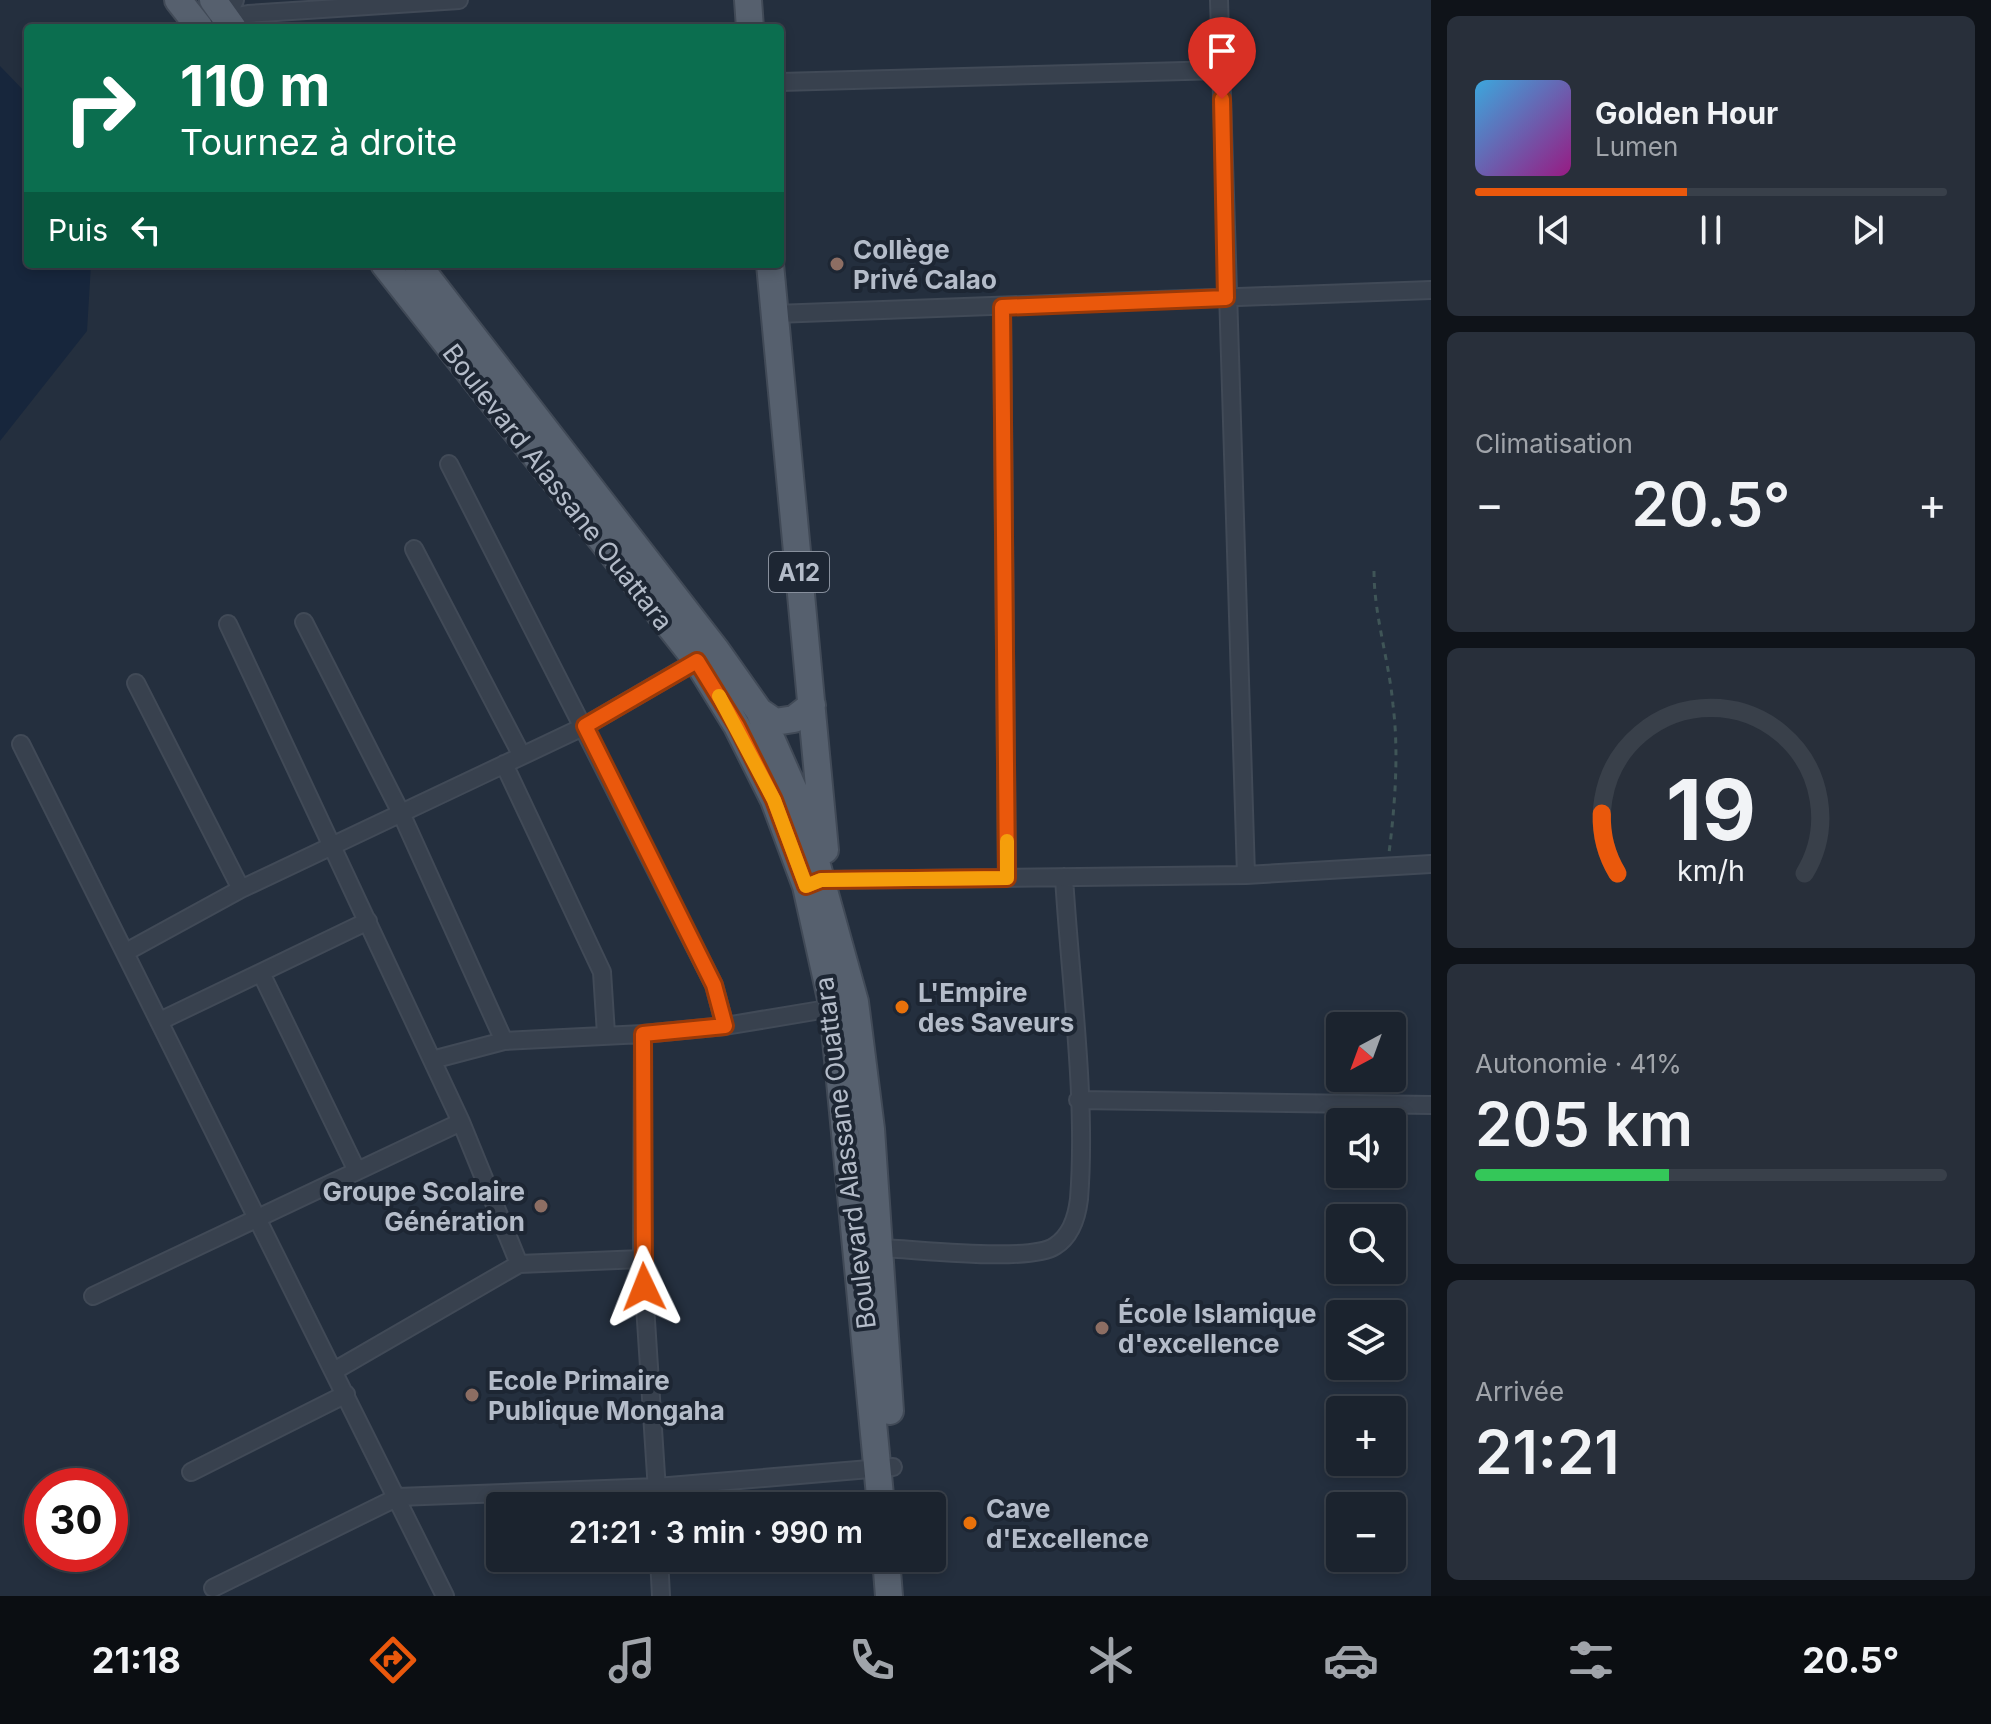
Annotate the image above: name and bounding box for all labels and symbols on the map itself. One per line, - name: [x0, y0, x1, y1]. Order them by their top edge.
- pin: [1188, 17, 1256, 99]
- place label: Collège Privé Calao: [853, 234, 997, 295]
- marker: Collège Privé Calao: [828, 255, 846, 273]
- street label: Boulevard Alassane Ouattara: [437, 338, 679, 636]
- road number: A12: [769, 552, 829, 592]
- street label: Boulevard Alassane Ouattara: [808, 975, 882, 1331]
- place label: L'Empire des Saveurs: [918, 977, 1074, 1038]
- marker: L'Empire des Saveurs: [893, 998, 911, 1016]
- north arrow: [1326, 1012, 1406, 1092]
- place label: Groupe Scolaire Génération: [322, 1176, 525, 1237]
- marker: Groupe Scolaire Génération: [532, 1197, 550, 1215]
- position arrow: [602, 1245, 686, 1329]
- place label: École Islamique d'excellence: [1118, 1298, 1317, 1359]
- marker: École Islamique d'excellence: [1093, 1319, 1111, 1337]
- place label: Ecole Primaire Publique Mongaha: [488, 1365, 725, 1426]
- marker: Ecole Primaire Publique Mongaha: [463, 1386, 481, 1404]
- speed limit sign: 30: [24, 1468, 128, 1572]
- place label: Cave d'Excellence: [986, 1493, 1149, 1554]
- marker: Cave d'Excellence: [961, 1514, 979, 1532]

